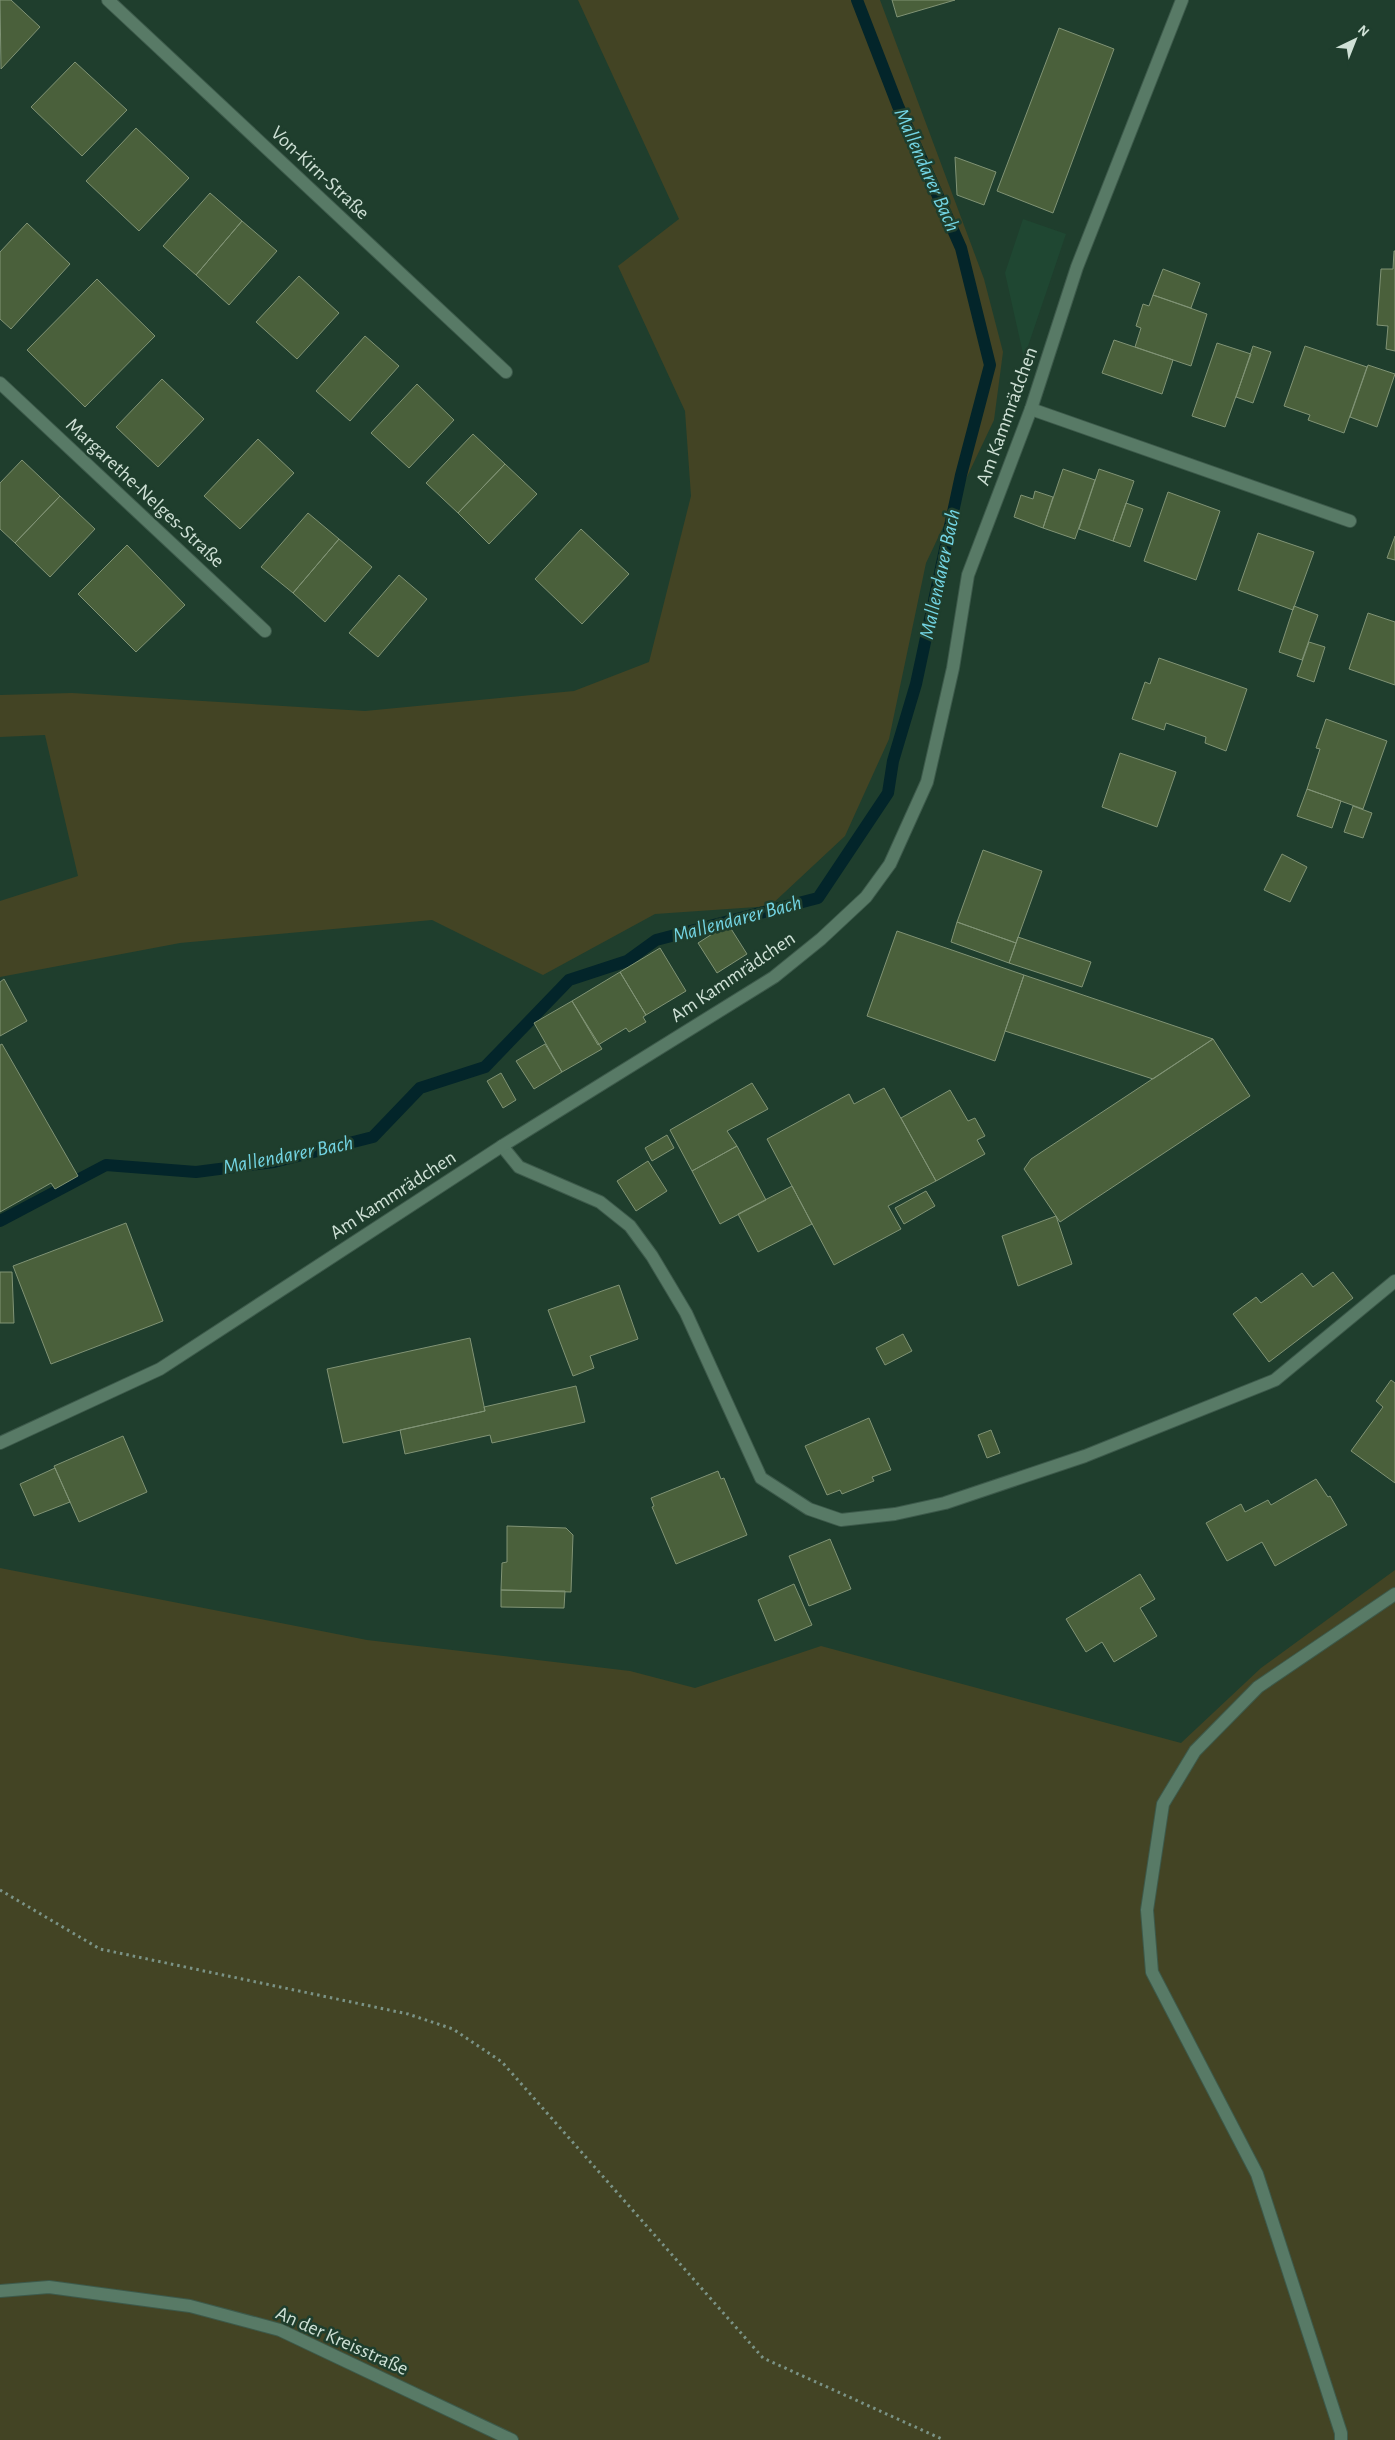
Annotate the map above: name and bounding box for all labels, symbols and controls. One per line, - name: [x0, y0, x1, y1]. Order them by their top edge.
- north arrow: [1330, 15, 1380, 65]
- text: N: [1355, 23, 1372, 40]
- water label: Mallendarer Bach: [890, 105, 964, 235]
- street label: Von-Kirn-Straße: [267, 123, 373, 223]
- street label: Am Kammrädchen: [973, 344, 1041, 488]
- street label: Margarethe-Nelges-Straße: [62, 415, 228, 571]
- water label: Mallendarer Bach: [916, 507, 964, 641]
- water label: Mallendarer Bach: [670, 892, 804, 946]
- street label: Am Kammrädchen: [667, 928, 799, 1026]
- water label: Mallendarer Bach: [221, 1132, 355, 1178]
- street label: Am Kammrädchen: [327, 1147, 459, 1243]
- street label: An der Kreisstraße: [273, 2303, 411, 2379]

